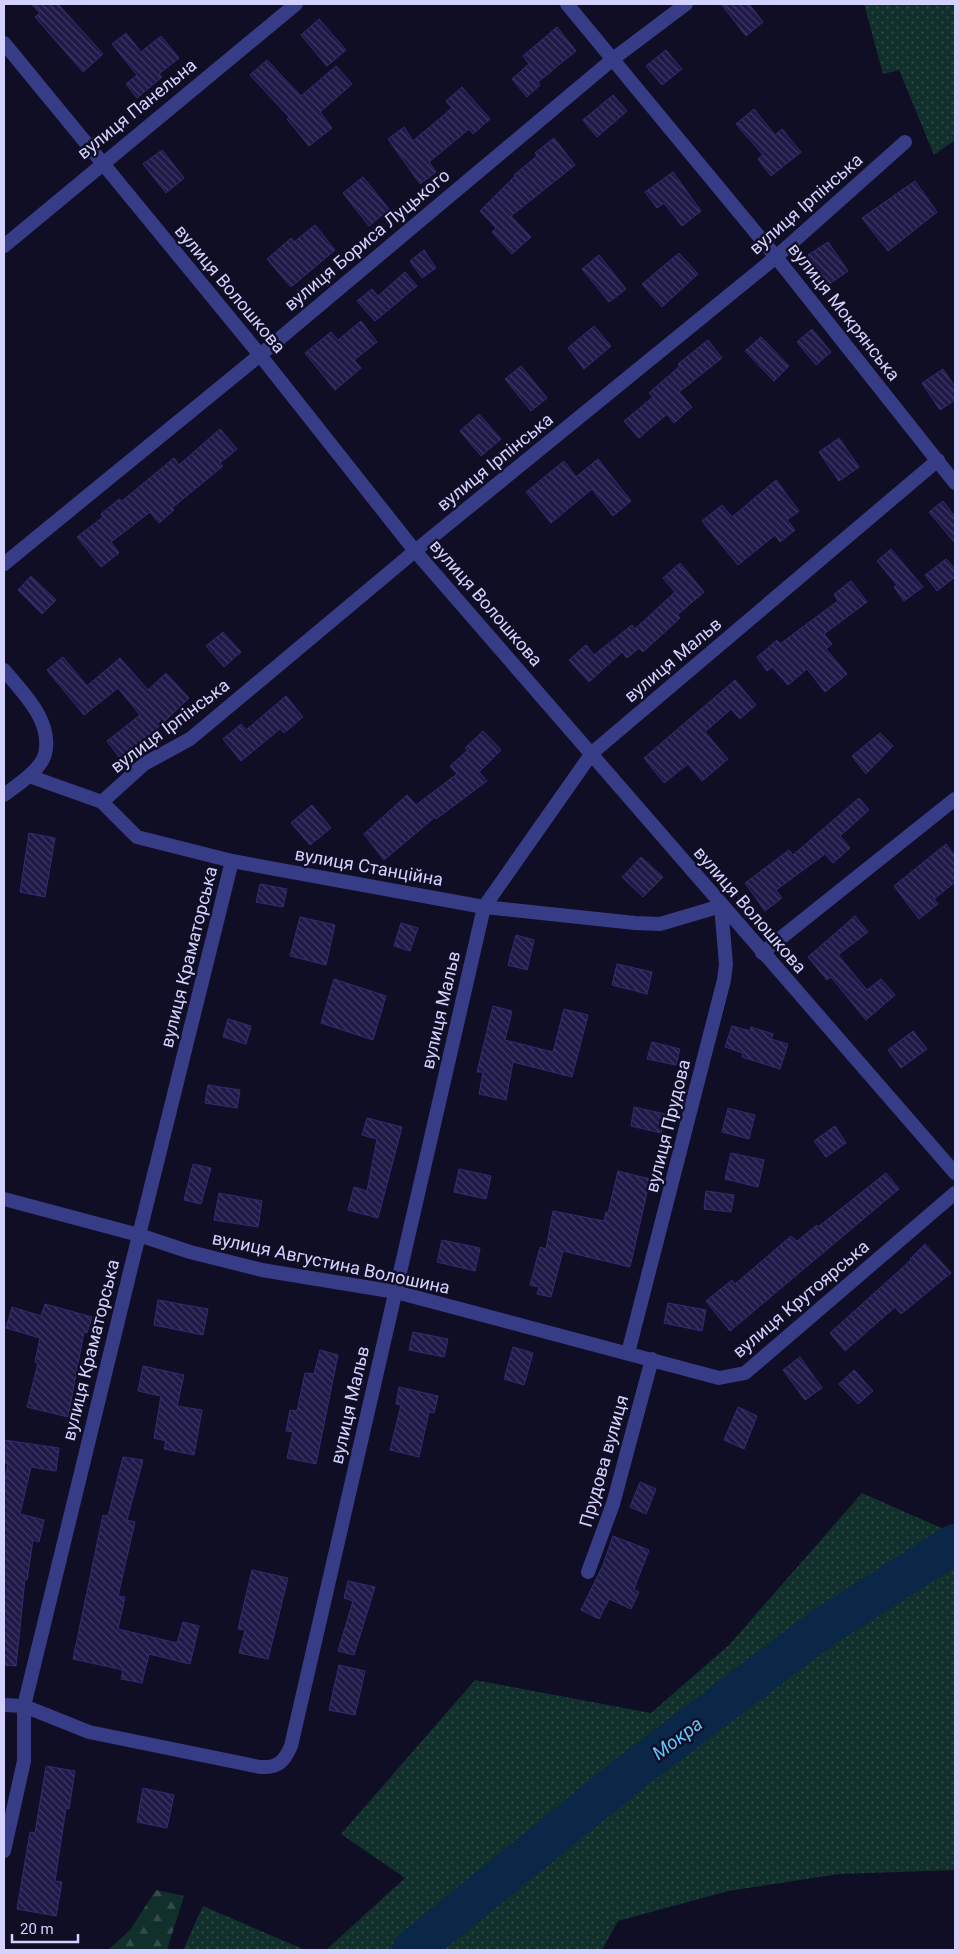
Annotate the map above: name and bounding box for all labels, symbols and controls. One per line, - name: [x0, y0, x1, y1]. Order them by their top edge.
- street label: вулиця Панельна: [73, 54, 200, 163]
- street label: вулиця Ірпінська: [745, 149, 867, 259]
- street label: вулиця Бориса Луцького: [280, 164, 454, 315]
- street label: вулиця Волошкова: [171, 220, 290, 357]
- street label: вулиця Мокрянська: [784, 239, 905, 385]
- street label: вулиця Ірпінська: [432, 408, 557, 515]
- street label: вулиця Волошкова: [426, 535, 547, 670]
- street label: вулиця Мальв: [620, 613, 725, 706]
- street label: вулиця Ірпінська: [106, 674, 233, 777]
- street label: вулиця Волошкова: [690, 842, 811, 977]
- street label: вулиця Станційна: [293, 843, 445, 890]
- street label: вулиця Краматорська: [156, 864, 221, 1050]
- street label: вулиця Мальв: [417, 949, 464, 1071]
- street label: вулиця Прудова: [641, 1057, 694, 1195]
- street label: вулиця Августина Волошина: [210, 1227, 452, 1298]
- street label: вулиця Крутоярська: [728, 1235, 873, 1362]
- street label: вулиця Краматорська: [58, 1257, 123, 1443]
- street label: вулиця Мальв: [326, 1344, 373, 1466]
- street label: Прудова вулиця: [575, 1392, 632, 1529]
- water label: Мокра: [648, 1712, 707, 1765]
- scale bar: [12, 1912, 79, 1944]
- text: 20 m: [20, 1920, 54, 1938]

